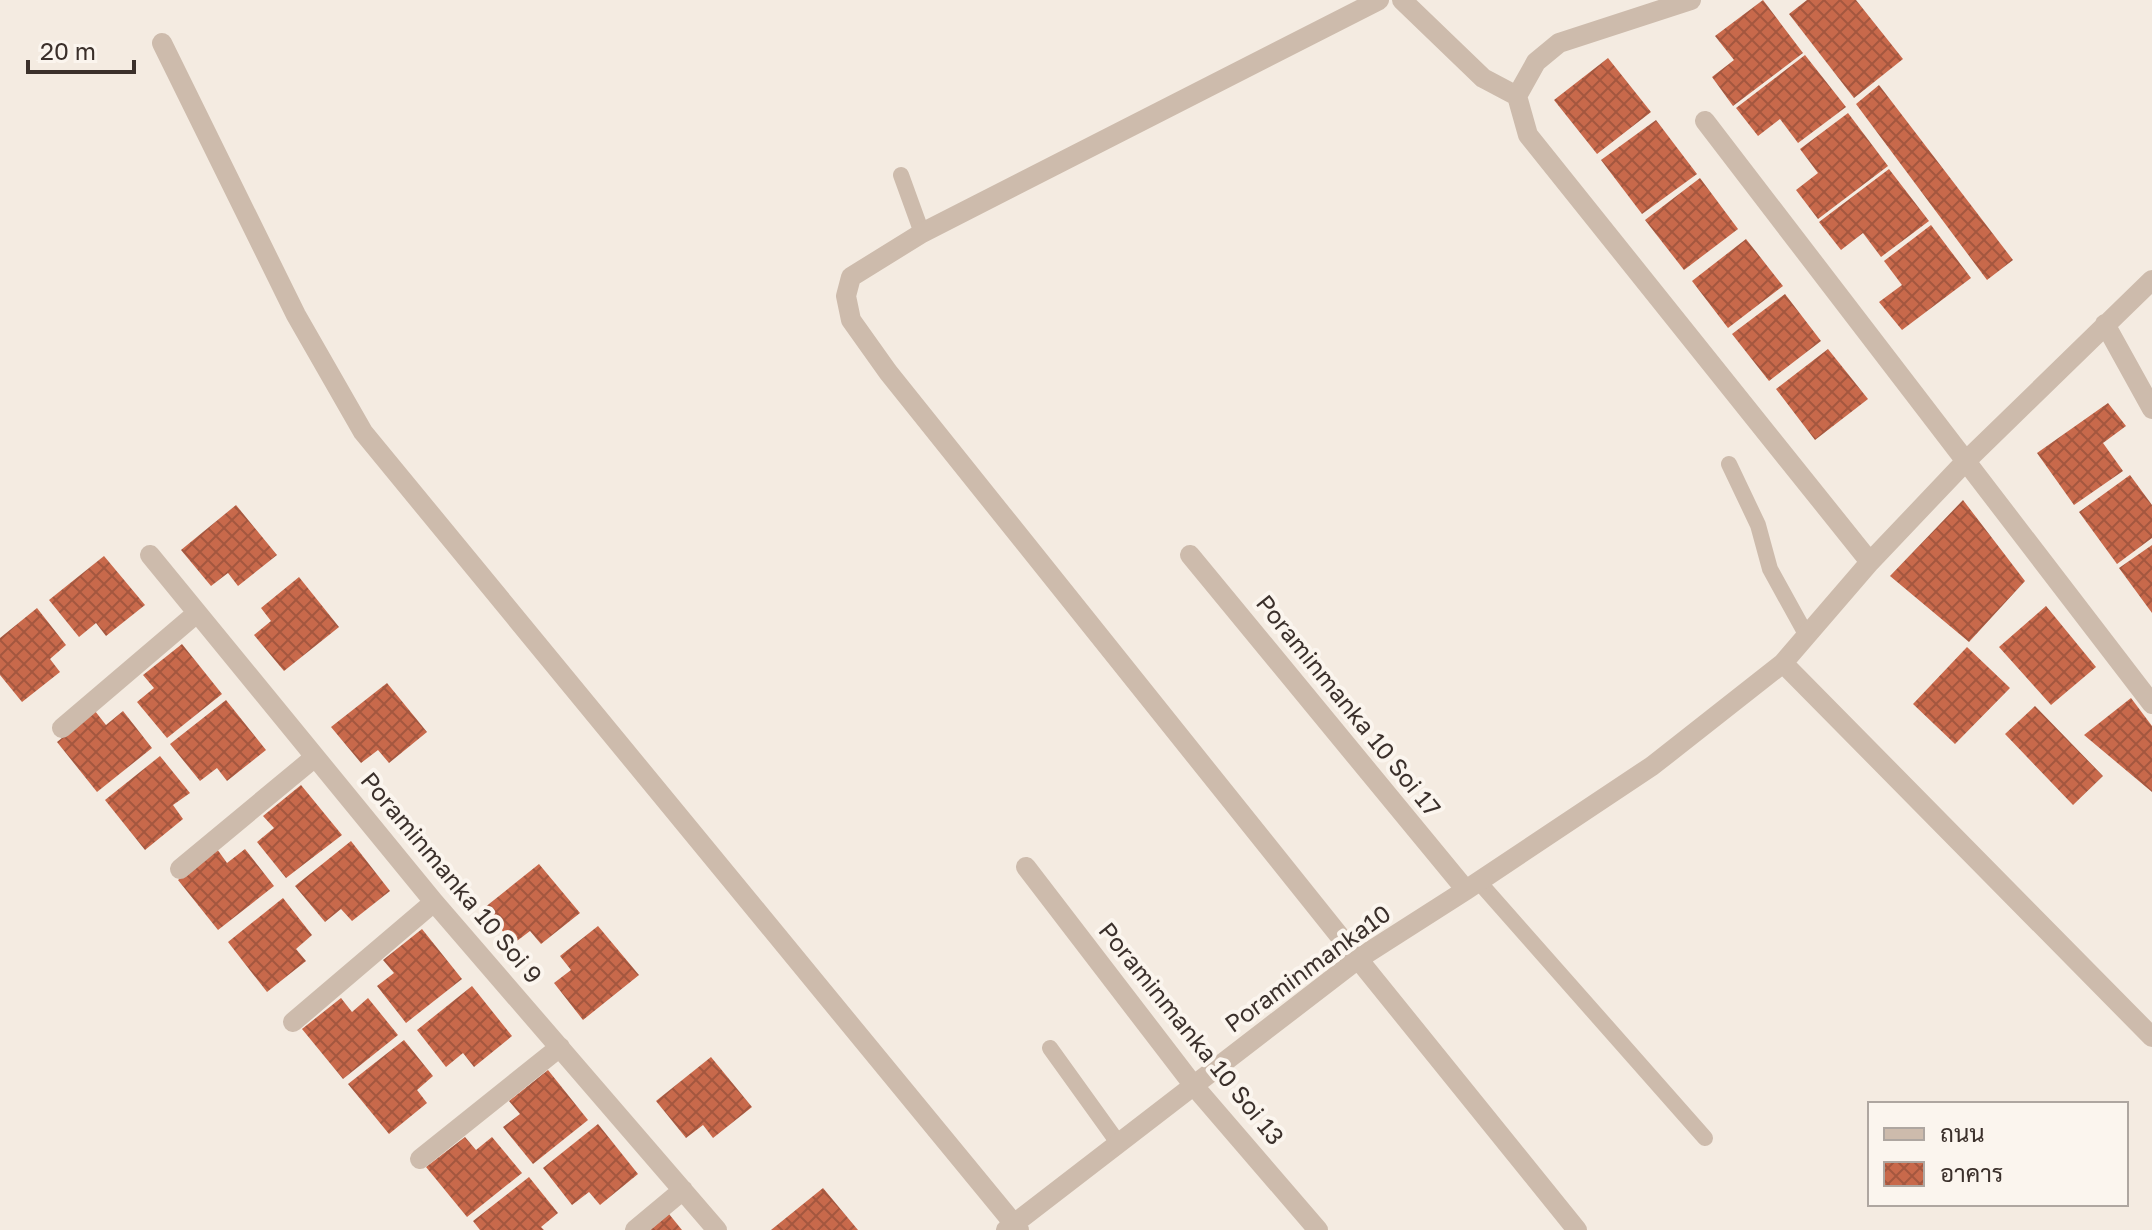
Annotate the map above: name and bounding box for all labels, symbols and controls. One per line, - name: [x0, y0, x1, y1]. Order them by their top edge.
- scale bar: [28, 24, 134, 74]
- text: 20 m: [40, 36, 96, 65]
- street label: Poraminmanka 10 Soi 17: [1251, 588, 1447, 822]
- street label: Poraminmanka 10 Soi 9: [355, 766, 549, 988]
- street label: Poraminmanka10: [1219, 898, 1396, 1038]
- street label: Poraminmanka 10 Soi 13: [1093, 916, 1291, 1150]
- legend: [1868, 1102, 2128, 1206]
- text: ถนน: [1940, 1118, 1985, 1147]
- text: อาคาร: [1940, 1158, 2003, 1187]

